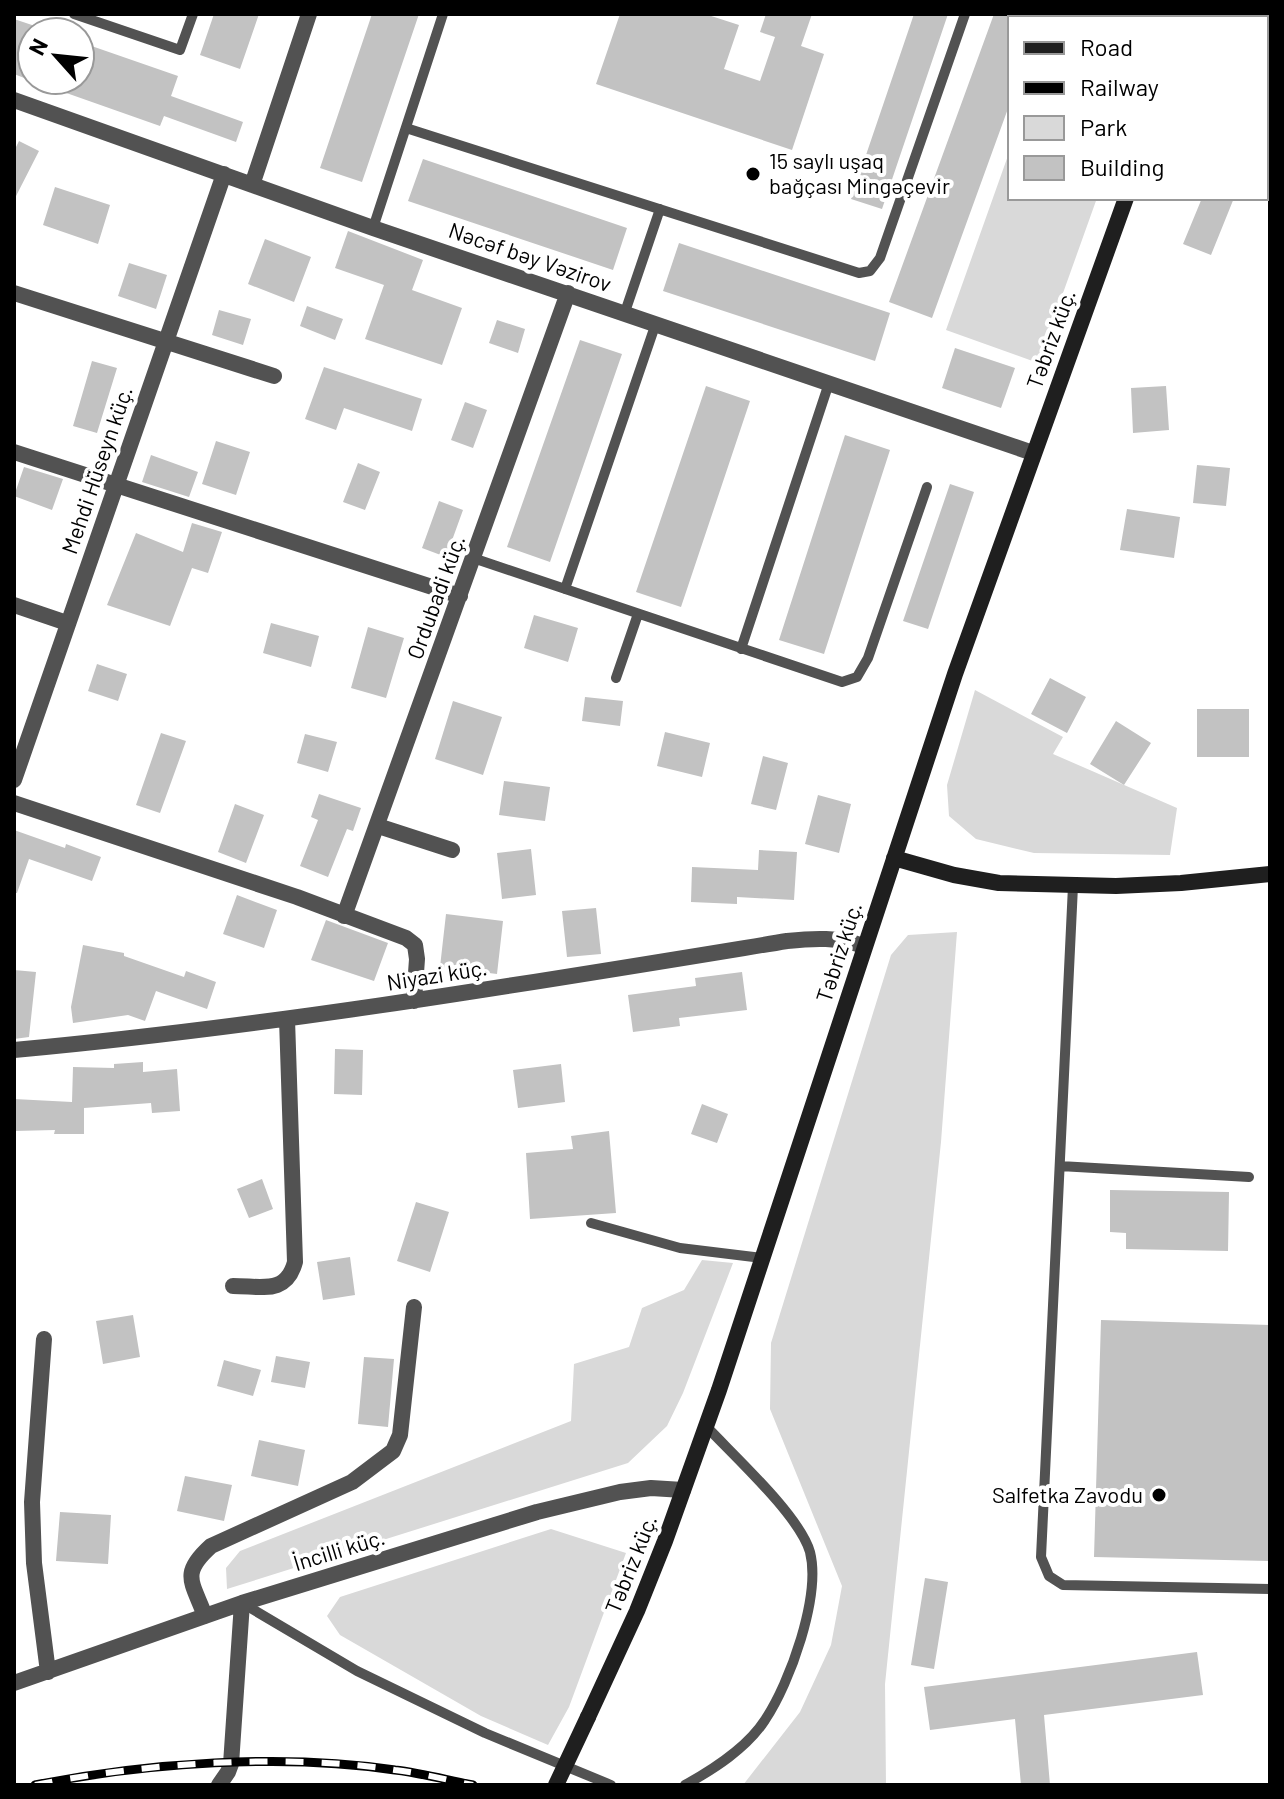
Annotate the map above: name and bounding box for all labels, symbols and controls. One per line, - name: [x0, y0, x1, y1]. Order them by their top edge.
- north arrow: [16, 16, 96, 96]
- legend: [1008, 16, 1268, 200]
- text: Road: [1080, 32, 1133, 61]
- text: N: [22, 34, 52, 59]
- text: Railway: [1080, 72, 1159, 101]
- text: Park: [1080, 112, 1127, 141]
- place label: 15 saylı uşaq bağçası Mingəçevir: [769, 147, 950, 198]
- text: Building: [1080, 152, 1164, 181]
- marker: 15 saylı uşaq bağçası Mingəçevir: [744, 165, 762, 183]
- street label: Nəcəf bəy Vəzirov: [446, 216, 615, 296]
- street label: Təbriz küç.: [1020, 285, 1080, 392]
- street label: Mehdi Hüseyn küç.: [55, 382, 137, 557]
- street label: Ordubadi küç.: [401, 531, 470, 662]
- street label: Təbriz küç.: [810, 898, 866, 1005]
- street label: Niyazi küç.: [385, 953, 489, 995]
- place label: Salfetka Zavodu: [992, 1481, 1143, 1507]
- marker: Salfetka Zavodu: [1150, 1486, 1168, 1504]
- street label: Təbriz küç.: [599, 1511, 662, 1617]
- street label: İncilli küç.: [290, 1523, 388, 1575]

